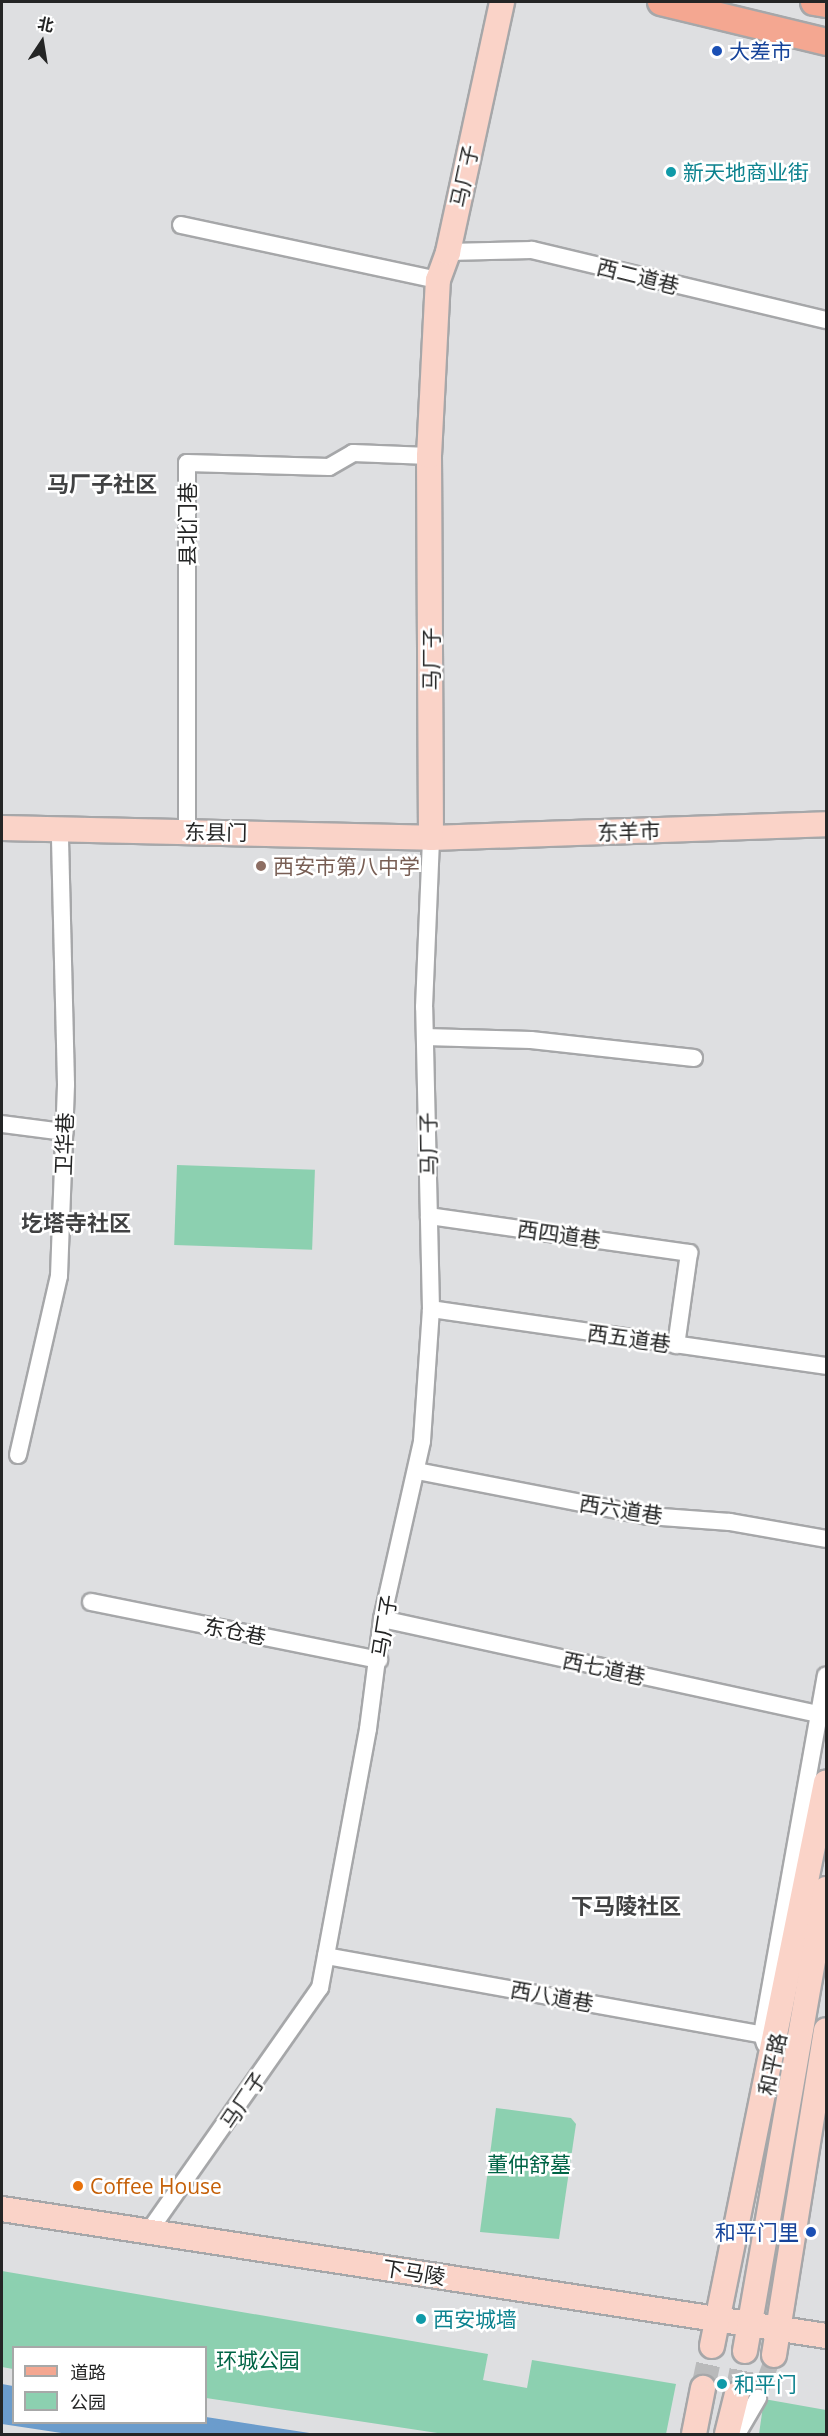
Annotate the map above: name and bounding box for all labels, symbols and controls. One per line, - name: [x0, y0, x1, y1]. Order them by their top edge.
- north arrow: [12, 12, 72, 72]
- text: 北: [36, 12, 56, 37]
- place label: 大差市: [729, 38, 792, 64]
- marker: 大差市: [710, 44, 724, 58]
- street label: 马厂子: [445, 143, 483, 209]
- place label: 新天地商业街: [683, 159, 809, 185]
- marker: 新天地商业街: [664, 165, 678, 179]
- street label: 西二道巷: [594, 254, 682, 298]
- district label: 马厂子社区: [47, 471, 157, 497]
- street label: 县北门巷: [174, 482, 200, 566]
- street label: 马厂子: [418, 628, 444, 690]
- street label: 东羊市: [597, 817, 661, 845]
- street label: 东县门: [184, 819, 248, 845]
- place label: 西安市第八中学: [273, 853, 420, 879]
- marker: 西安市第八中学: [254, 859, 268, 873]
- street label: 卫华巷: [50, 1112, 78, 1176]
- street label: 马厂子: [415, 1112, 441, 1176]
- district label: 圪塔寺社区: [21, 1210, 131, 1236]
- street label: 西四道巷: [516, 1216, 602, 1252]
- street label: 西五道巷: [586, 1320, 672, 1356]
- street label: 西六道巷: [578, 1490, 664, 1528]
- street label: 马厂子: [367, 1593, 401, 1659]
- street label: 东仓巷: [202, 1613, 268, 1649]
- street label: 西七道巷: [560, 1647, 648, 1689]
- district label: 下马陵社区: [571, 1893, 681, 1919]
- street label: 西八道巷: [508, 1976, 596, 2016]
- street label: 和平路: [753, 2031, 791, 2097]
- street label: 马厂子: [215, 2067, 271, 2133]
- park label: 董仲舒墓: [487, 2151, 571, 2177]
- place label: Coffee House: [90, 2173, 222, 2199]
- marker: Coffee House: [71, 2179, 85, 2193]
- place label: 和平门里: [715, 2219, 799, 2245]
- marker: 和平门里: [804, 2225, 818, 2239]
- street label: 下马陵: [381, 2255, 447, 2289]
- place label: 西安城墙: [433, 2306, 517, 2332]
- marker: 西安城墙: [414, 2312, 428, 2326]
- legend: [12, 2346, 207, 2424]
- park label: 环城公园: [216, 2347, 300, 2373]
- text: 道路: [70, 2360, 106, 2384]
- place label: 和平门: [734, 2371, 797, 2397]
- marker: 和平门: [715, 2377, 729, 2391]
- text: 公园: [70, 2390, 106, 2414]

